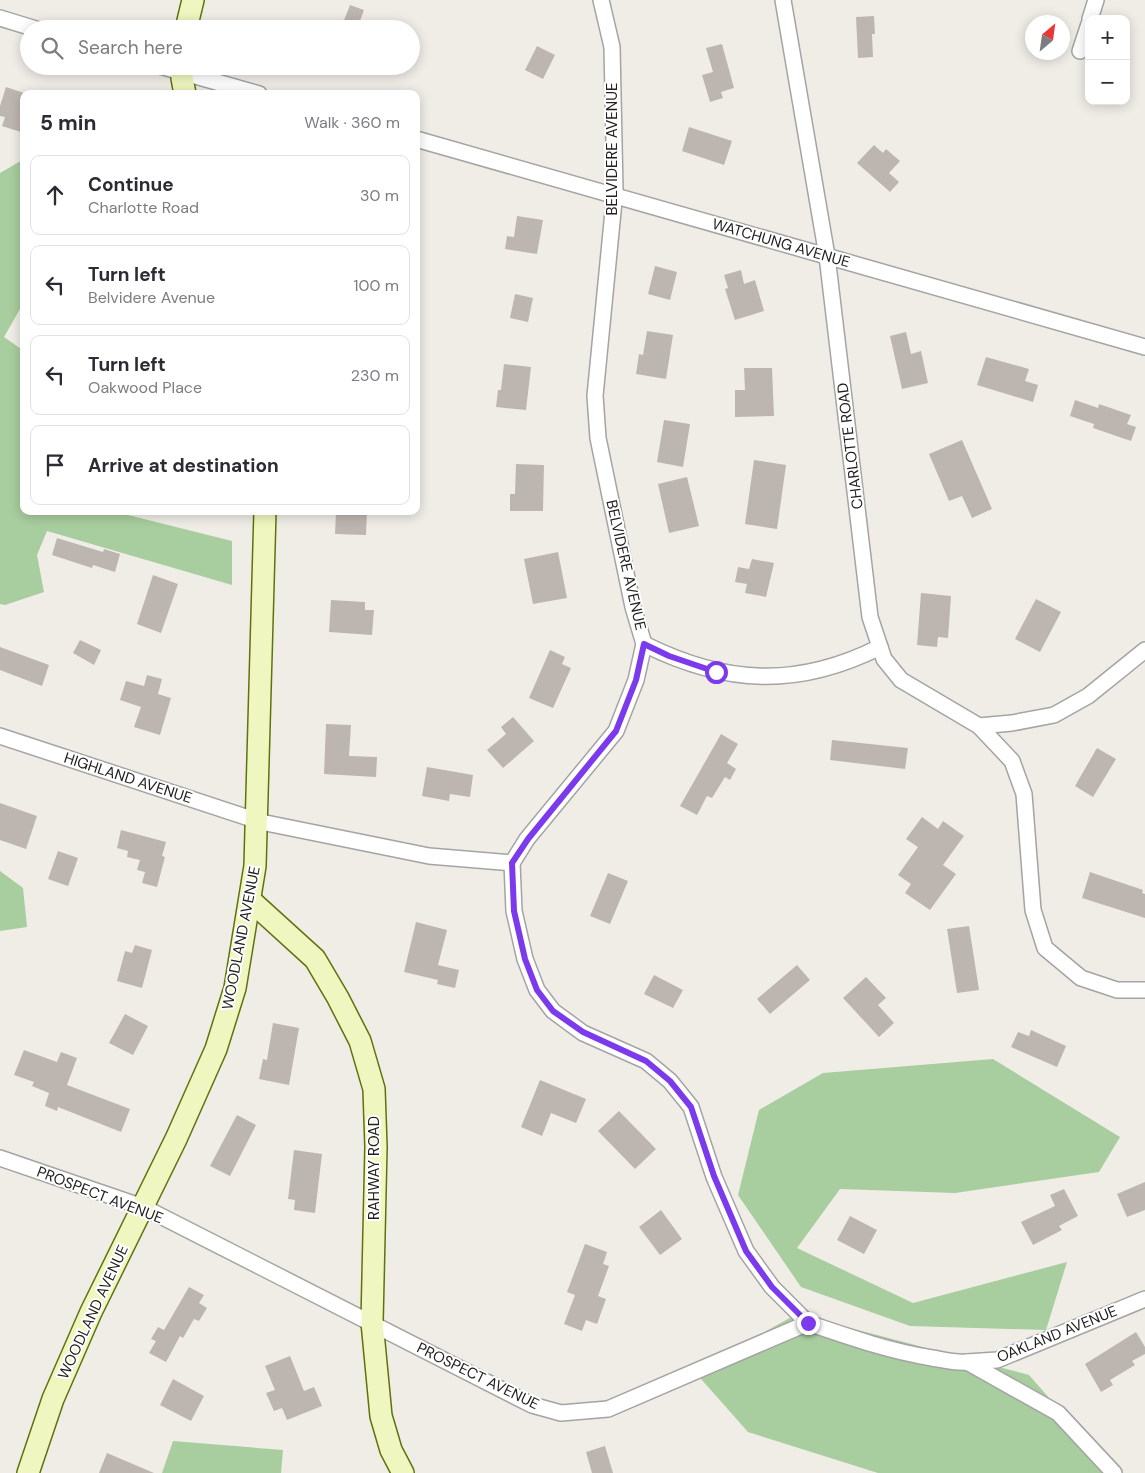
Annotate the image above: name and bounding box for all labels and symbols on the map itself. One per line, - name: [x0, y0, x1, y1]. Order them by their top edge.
- north arrow: [1025, 15, 1070, 60]
- street label: BELVIDERE AVENUE: [602, 82, 622, 216]
- street label: WATCHUNG AVENUE: [710, 214, 852, 272]
- street label: CHARLOTTE ROAD: [832, 382, 868, 510]
- street label: BELVIDERE AVENUE: [601, 498, 651, 632]
- route start: [705, 661, 728, 684]
- street label: HIGHLAND AVENUE: [61, 748, 195, 808]
- street label: WOODLAND AVENUE: [217, 864, 265, 1012]
- street label: RAHWAY ROAD: [364, 1116, 384, 1220]
- street label: PROSPECT AVENUE: [34, 1162, 166, 1228]
- street label: WOODLAND AVENUE: [53, 1242, 133, 1382]
- street label: OAKLAND AVENUE: [994, 1301, 1120, 1367]
- route end: [797, 1312, 820, 1335]
- street label: PROSPECT AVENUE: [414, 1338, 542, 1414]

